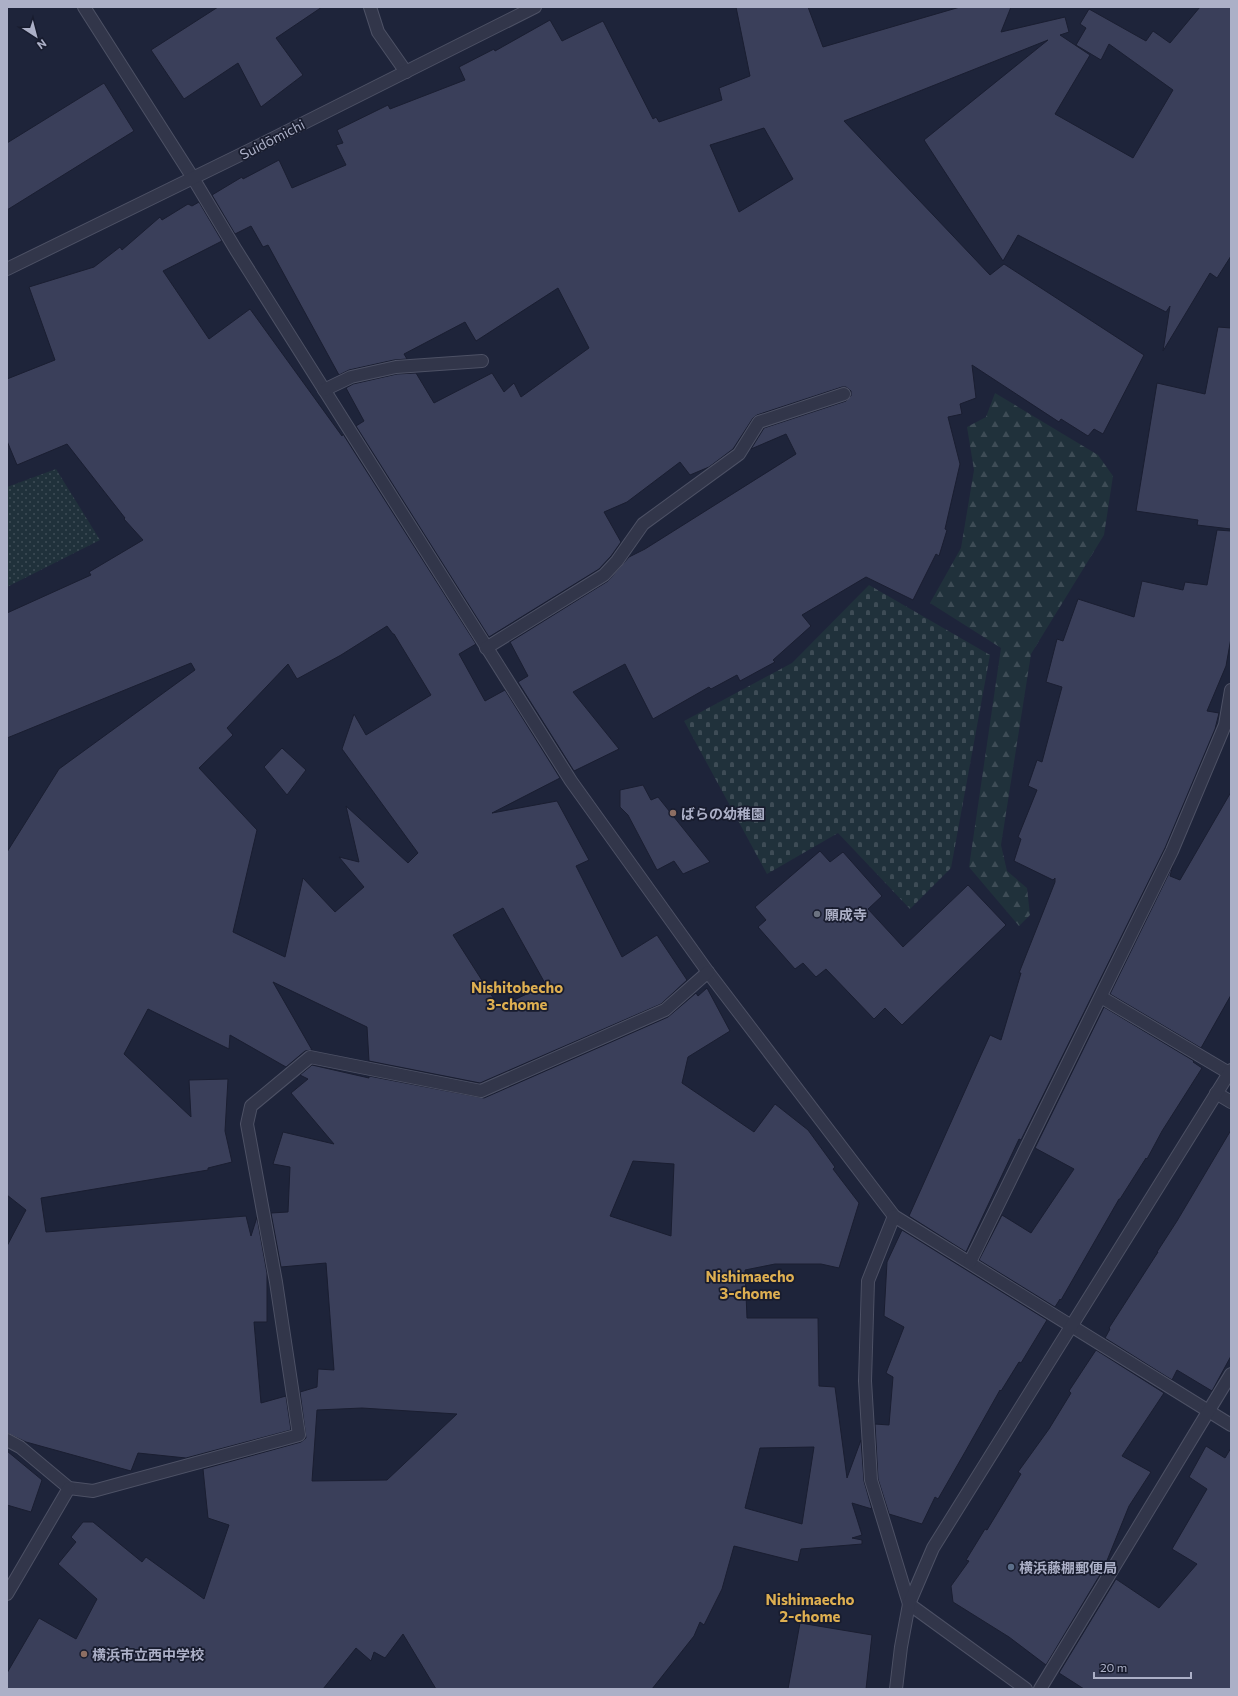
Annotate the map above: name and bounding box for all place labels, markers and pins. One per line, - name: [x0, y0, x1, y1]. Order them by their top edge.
- place label: ばらの幼稚園: [681, 805, 765, 822]
- marker: ばらの幼稚園: [668, 808, 678, 818]
- place label: 願成寺: [825, 906, 867, 923]
- marker: 願成寺: [812, 909, 822, 919]
- place label: 横浜藤棚郵便局: [1019, 1559, 1117, 1576]
- marker: 横浜藤棚郵便局: [1006, 1562, 1016, 1572]
- place label: 横浜市立西中学校: [92, 1646, 204, 1663]
- marker: 横浜市立西中学校: [79, 1649, 89, 1659]

